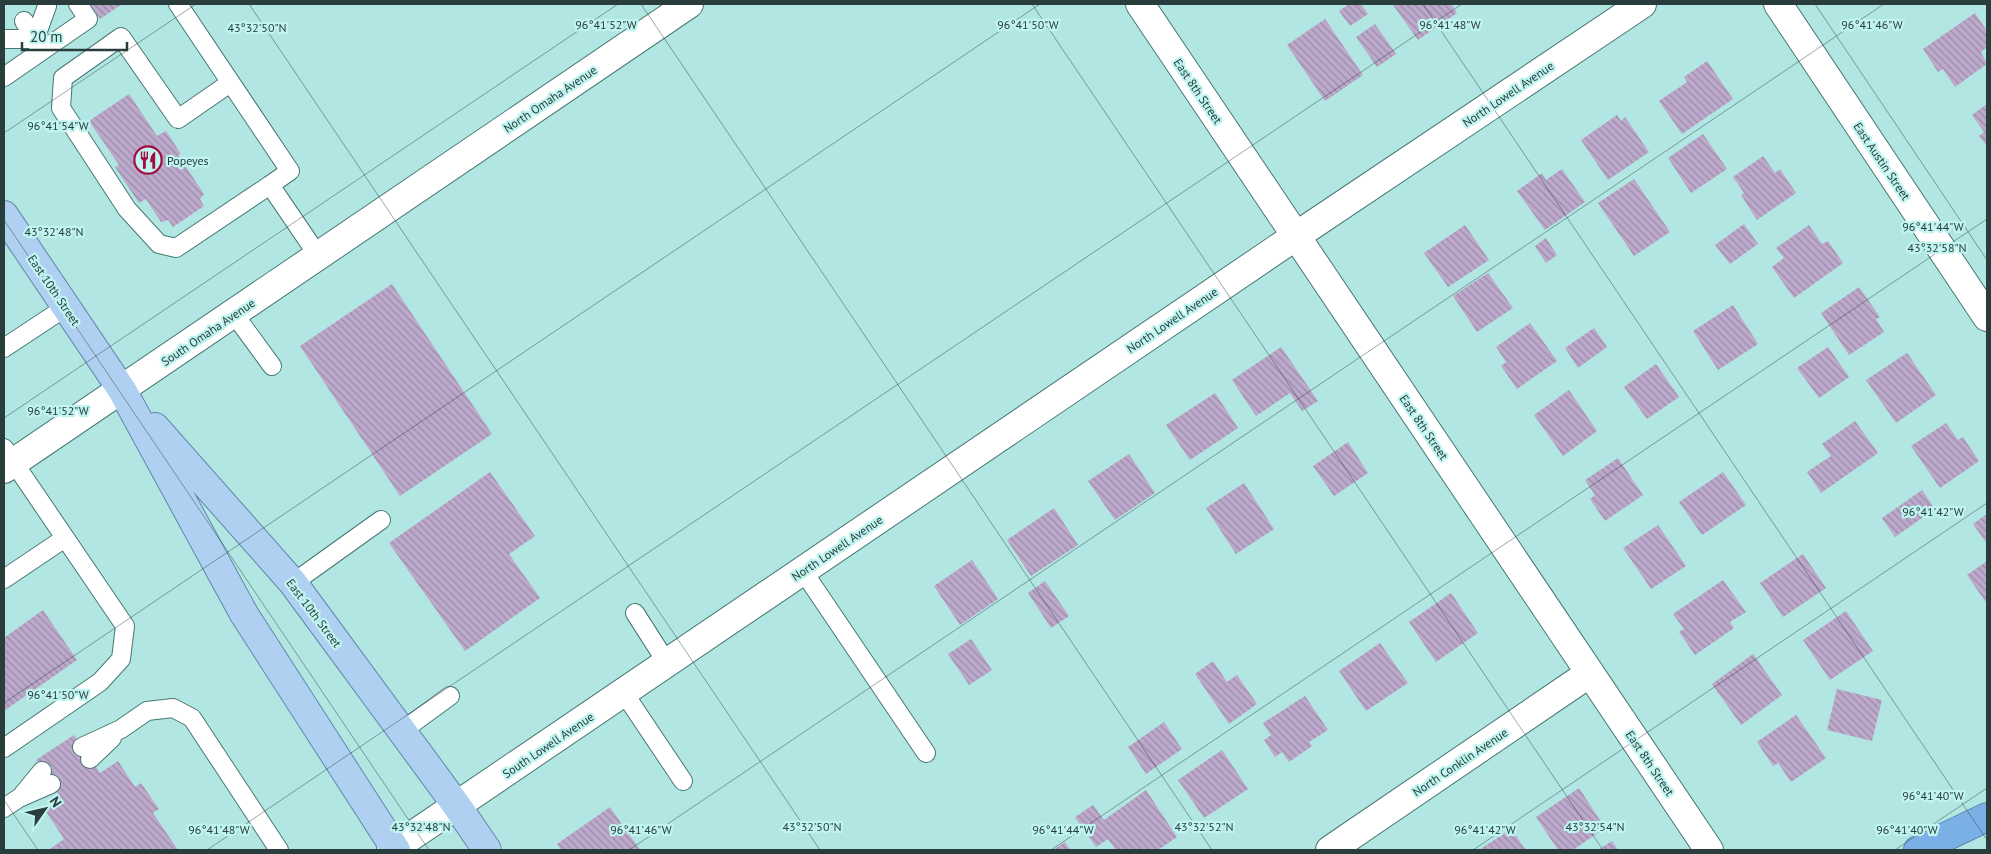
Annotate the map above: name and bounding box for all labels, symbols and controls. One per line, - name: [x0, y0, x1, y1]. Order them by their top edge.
- text: 96°41'52"W: [575, 17, 637, 32]
- text: 96°41'50"W: [997, 17, 1059, 32]
- text: 96°41'48"W: [1419, 17, 1481, 32]
- text: 96°41'46"W: [1841, 17, 1903, 32]
- scale bar: [22, 20, 128, 52]
- text: 43°32'50"N: [227, 20, 287, 35]
- text: 20 m: [30, 27, 63, 46]
- street label: East 8th Street: [1171, 55, 1225, 127]
- street label: North Lowell Avenue: [1460, 58, 1556, 130]
- street label: North Omaha Avenue: [500, 62, 600, 136]
- text: 96°41'54"W: [27, 118, 89, 133]
- street label: East Austin Street: [1850, 119, 1914, 203]
- restaurant icon: Popeyes: [133, 145, 163, 175]
- place label: Popeyes: [167, 153, 209, 168]
- text: 96°41'44"W: [1902, 219, 1964, 234]
- text: 43°32'48"N: [24, 224, 84, 239]
- text: 43°32'58"N: [1907, 240, 1967, 255]
- street label: East 10th Street: [25, 252, 83, 328]
- street label: North Lowell Avenue: [1124, 284, 1220, 356]
- street label: South Omaha Avenue: [158, 295, 258, 369]
- street label: East 8th Street: [1397, 391, 1451, 463]
- text: 96°41'52"W: [27, 403, 89, 418]
- text: 96°41'42"W: [1902, 504, 1964, 519]
- street label: North Lowell Avenue: [789, 512, 885, 584]
- street label: East 10th Street: [283, 576, 345, 650]
- text: 96°41'50"W: [27, 687, 89, 702]
- street label: South Lowell Avenue: [499, 709, 597, 781]
- street label: North Conklin Avenue: [1410, 725, 1510, 799]
- street label: East 8th Street: [1623, 727, 1677, 799]
- north arrow: [20, 784, 70, 834]
- text: 96°41'40"W: [1902, 788, 1964, 803]
- text: N: [46, 793, 66, 811]
- text: 43°32'48"N: [391, 819, 451, 834]
- text: 43°32'50"N: [782, 819, 842, 834]
- text: 43°32'52"N: [1174, 819, 1234, 834]
- text: 43°32'54"N: [1565, 819, 1625, 834]
- text: 96°41'48"W: [188, 822, 250, 837]
- text: 96°41'46"W: [610, 822, 672, 837]
- text: 96°41'44"W: [1032, 822, 1094, 837]
- text: 96°41'42"W: [1454, 822, 1516, 837]
- text: 96°41'40"W: [1876, 822, 1938, 837]

